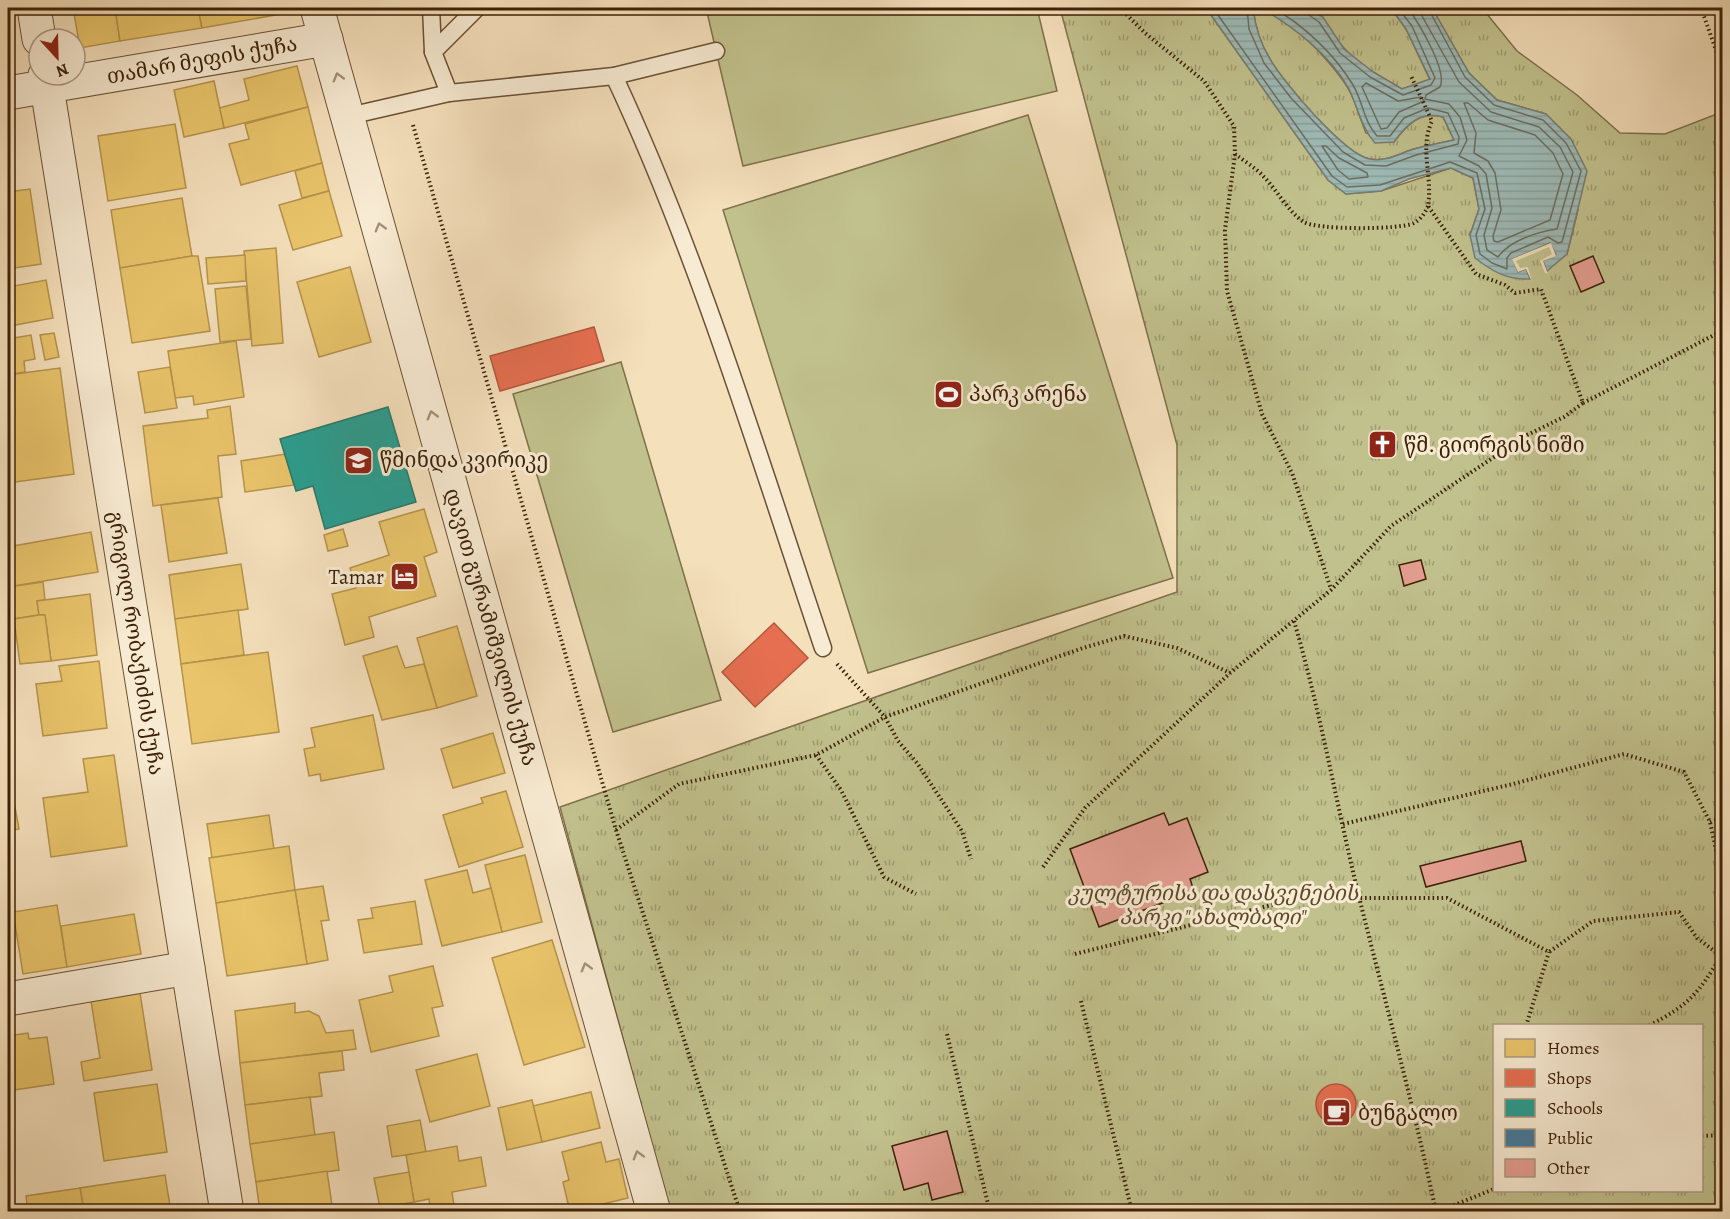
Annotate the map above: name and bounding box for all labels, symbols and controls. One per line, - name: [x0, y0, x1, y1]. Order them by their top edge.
- north arrow: [27, 27, 87, 87]
- street label: თამარ მეფის ქუჩა: [105, 29, 299, 91]
- text: N: [52, 58, 72, 82]
- one-way arrow: [333, 73, 345, 83]
- one-way arrow: [375, 222, 387, 233]
- sports icon: პარკ არენა: [932, 378, 964, 410]
- place label: პარკ არენა: [969, 380, 1087, 408]
- one-way arrow: [427, 410, 439, 421]
- church icon: წმ. გიორგის ნიში: [1367, 429, 1399, 461]
- place label: წმ. გიორგის ნიში: [1404, 431, 1585, 459]
- school or university icon: წმინდა კვირიკე: [343, 444, 375, 476]
- place label: წმინდა კვირიკე: [380, 446, 548, 474]
- street label: დავით გურამიშვილის ქუჩა: [438, 485, 544, 769]
- street label: გრიგოლ რობაქიძის ქუჩა: [101, 509, 171, 777]
- hotel icon: Tamar: [389, 561, 421, 593]
- place label: Tamar: [328, 563, 384, 591]
- park label: კულტურისა და დასვენების პარკი "ახალბაღი": [1068, 879, 1359, 931]
- one-way arrow: [580, 962, 593, 972]
- legend: [1493, 1024, 1703, 1192]
- text: Homes: [1547, 1036, 1599, 1060]
- text: Shops: [1547, 1066, 1592, 1090]
- text: Schools: [1547, 1096, 1603, 1120]
- cafe icon: ბუნგალო: [1321, 1097, 1353, 1129]
- place label: ბუნგალო: [1358, 1099, 1458, 1127]
- text: Public: [1547, 1126, 1593, 1150]
- one-way arrow: [633, 1150, 645, 1161]
- text: Other: [1547, 1156, 1590, 1180]

